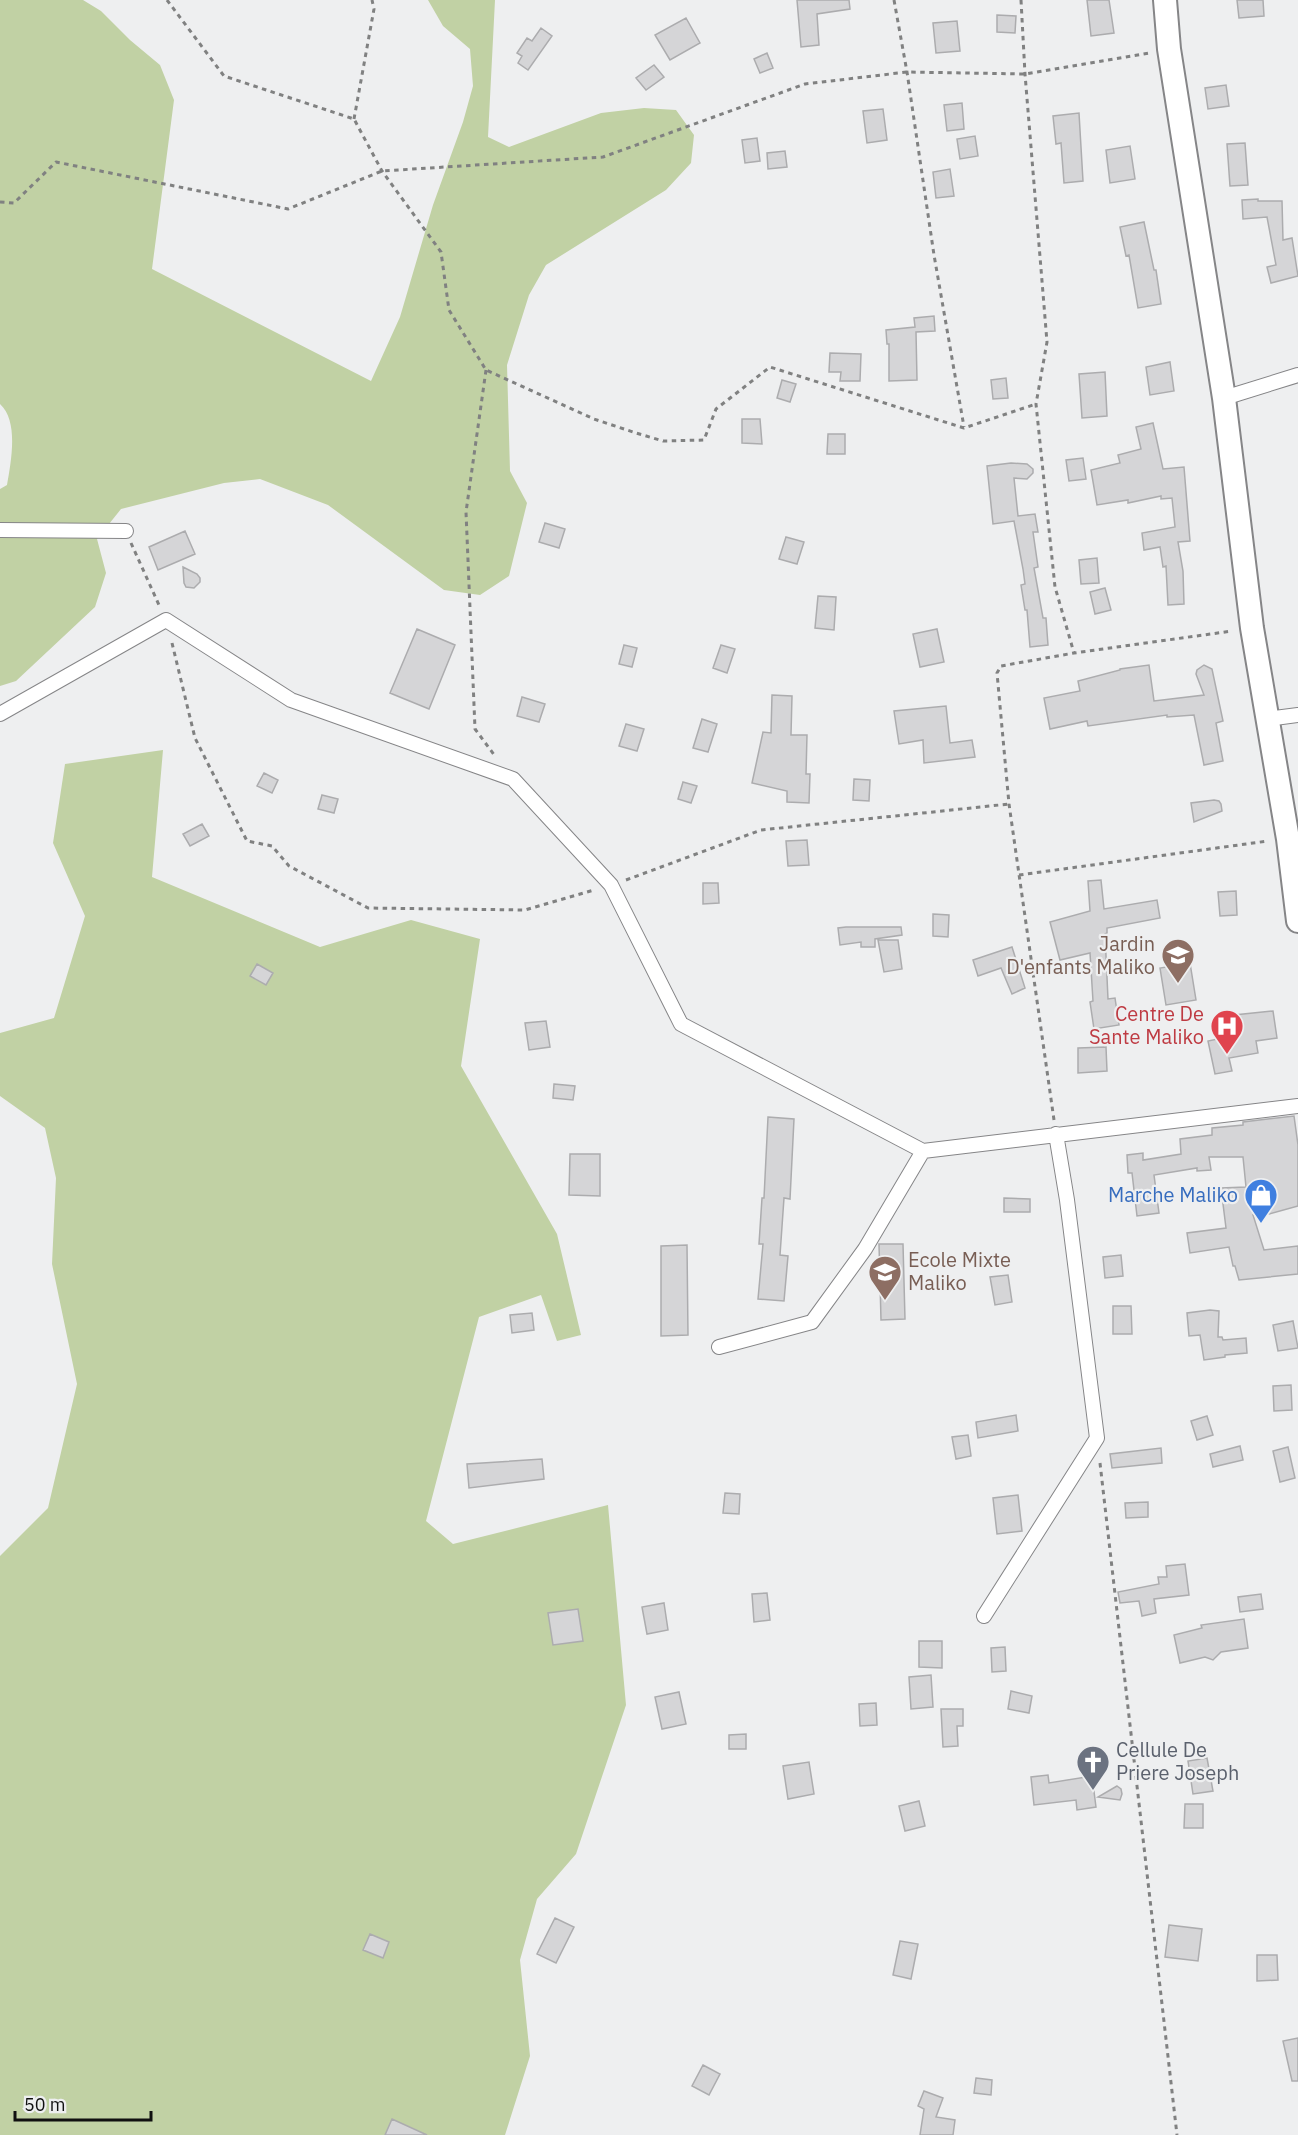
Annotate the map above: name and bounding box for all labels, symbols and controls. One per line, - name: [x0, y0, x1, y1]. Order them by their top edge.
- place label: Jardin D'enfants Maliko: [1006, 930, 1155, 980]
- school or university icon: Jardin D'enfants Maliko: [1160, 937, 1196, 984]
- place label: Centre De Sante Maliko: [1089, 1000, 1204, 1050]
- hospital icon: Centre De Sante Maliko: [1209, 1008, 1245, 1055]
- shop icon: Marche Maliko: [1243, 1177, 1279, 1224]
- place label: Marche Maliko: [1108, 1181, 1238, 1208]
- place label: Ecole Mixte Maliko: [908, 1246, 1011, 1296]
- school or university icon: Ecole Mixte Maliko: [867, 1254, 903, 1301]
- place label: Cellule De Priere Joseph: [1116, 1736, 1239, 1786]
- church icon: Cellule De Priere Joseph: [1075, 1744, 1111, 1791]
- scale bar: [15, 2084, 152, 2122]
- text: 50 m: [24, 2093, 66, 2116]

